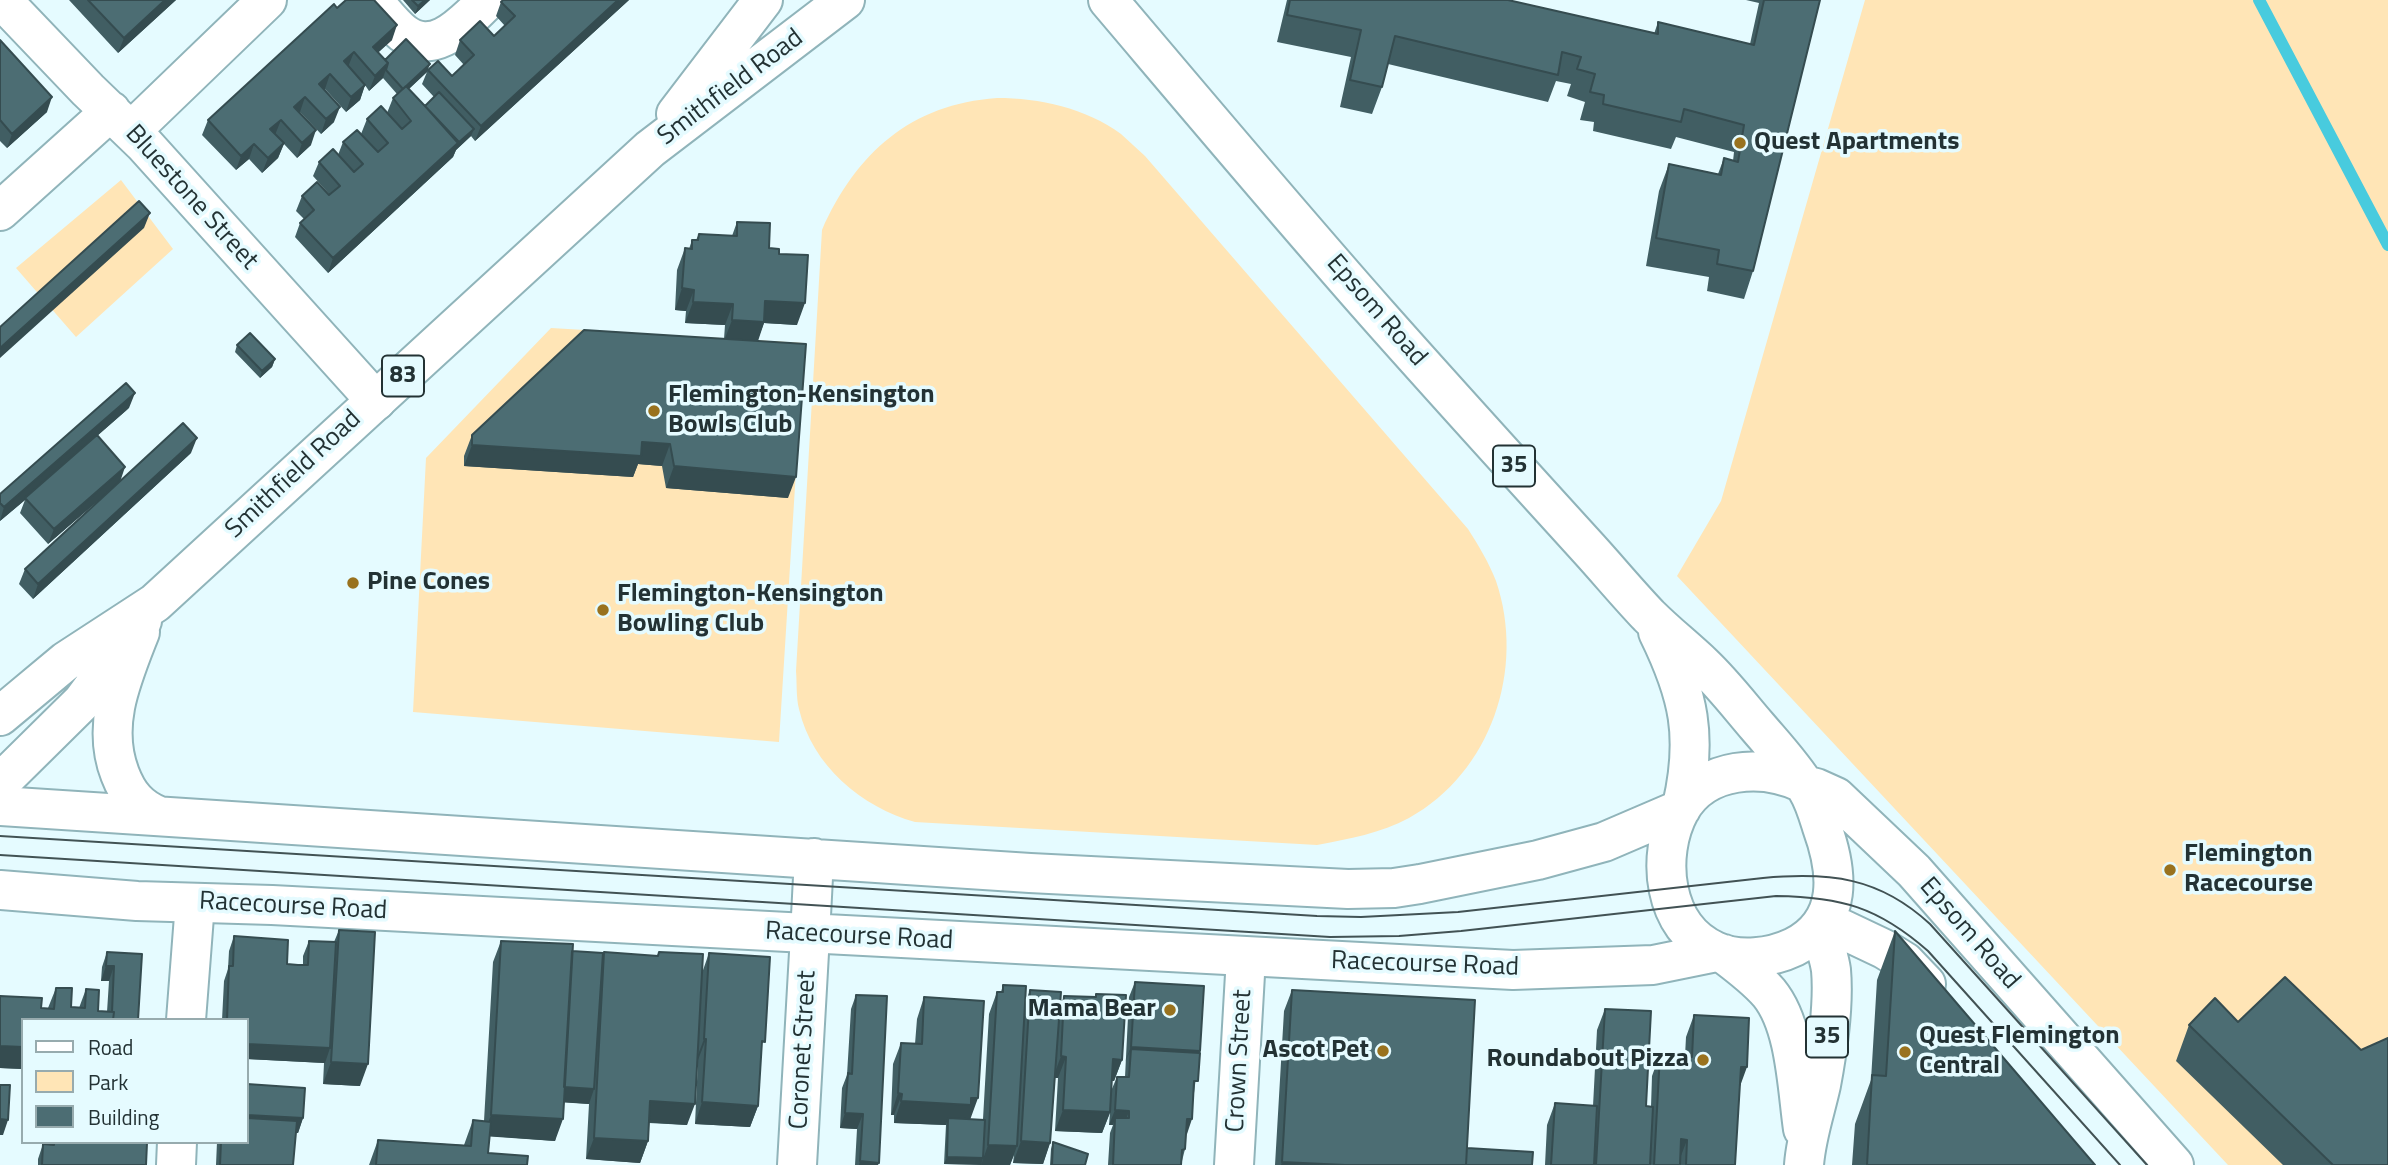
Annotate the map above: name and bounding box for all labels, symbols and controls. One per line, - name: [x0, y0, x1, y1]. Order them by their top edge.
- street label: Smithfield Road: [652, 23, 810, 153]
- street label: Bluestone Street: [118, 119, 264, 277]
- place label: Quest Apartments: [1754, 127, 1959, 159]
- marker: Quest Apartments: [1732, 135, 1748, 151]
- street label: Epsom Road: [1319, 249, 1433, 373]
- road number: 83: [382, 356, 424, 396]
- place label: Flemington-Kensington Bowls Club: [668, 380, 935, 442]
- marker: Flemington-Kensington Bowls Club: [646, 403, 662, 419]
- street label: Smithfield Road: [220, 404, 368, 546]
- road number: 35: [1493, 446, 1535, 486]
- place label: Pine Cones: [367, 567, 490, 599]
- marker: Pine Cones: [345, 575, 361, 591]
- place label: Flemington-Kensington Bowling Club: [617, 579, 884, 640]
- marker: Flemington-Kensington Bowling Club: [595, 602, 611, 618]
- place label: Flemington Racecourse: [2184, 839, 2313, 900]
- marker: Flemington Racecourse: [2162, 862, 2178, 878]
- street label: Epsom Road: [1912, 872, 2026, 996]
- street label: Racecourse Road: [198, 886, 388, 928]
- street label: Racecourse Road: [764, 916, 954, 958]
- street label: Racecourse Road: [1330, 946, 1520, 984]
- street label: Coronet Street: [784, 970, 824, 1130]
- street label: Crown Street: [1221, 989, 1259, 1133]
- place label: Mama Bear: [1028, 994, 1156, 1026]
- marker: Mama Bear: [1162, 1002, 1178, 1018]
- road number: 35: [1806, 1016, 1848, 1058]
- legend: [21, 1018, 248, 1144]
- place label: Quest Flemington Central: [1919, 1021, 2120, 1082]
- text: Road: [88, 1031, 133, 1063]
- place label: Ascot Pet: [1263, 1035, 1369, 1067]
- marker: Ascot Pet: [1375, 1043, 1391, 1059]
- place label: Roundabout Pizza: [1486, 1044, 1689, 1076]
- marker: Quest Flemington Central: [1897, 1044, 1913, 1060]
- marker: Roundabout Pizza: [1695, 1052, 1711, 1068]
- text: Park: [88, 1066, 128, 1098]
- text: Building: [88, 1101, 159, 1133]

